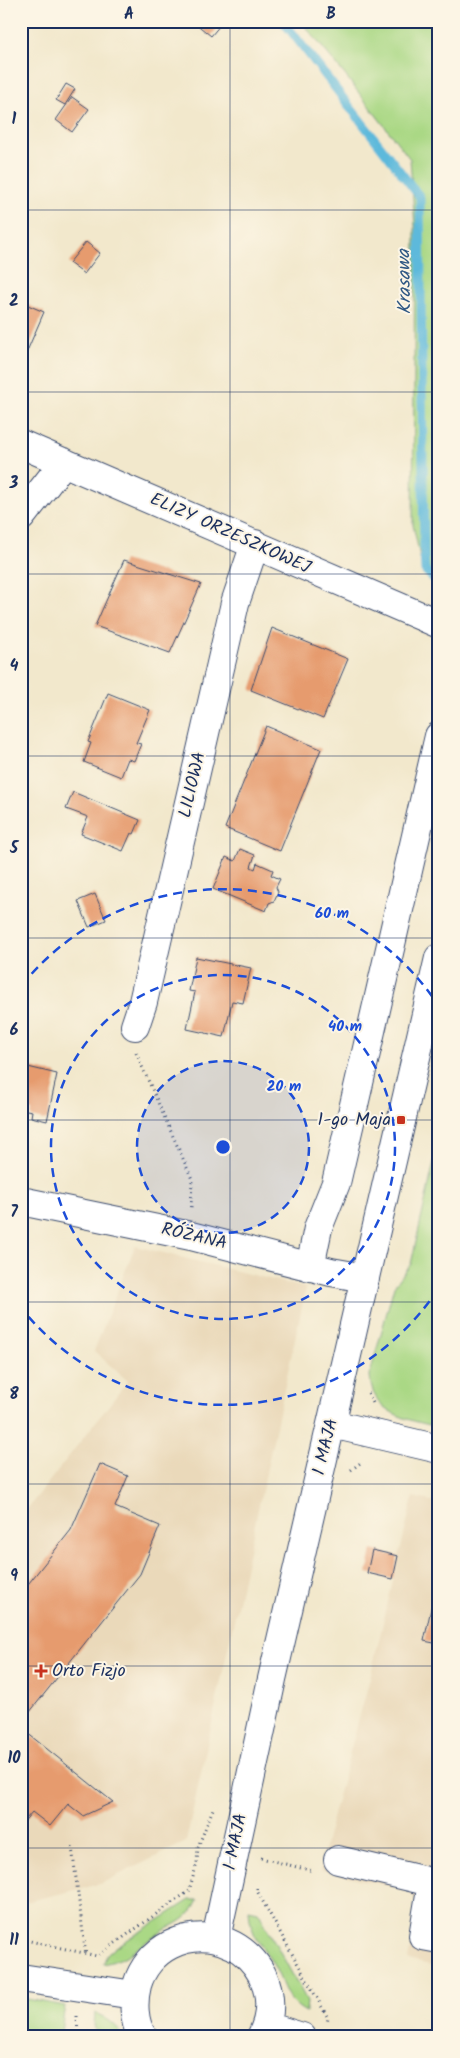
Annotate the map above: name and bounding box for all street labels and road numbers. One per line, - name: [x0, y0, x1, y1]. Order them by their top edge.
- street label: ELIZY ORZESZKOWEJ: [145, 486, 316, 583]
- street label: LILIOWA: [171, 749, 215, 821]
- street label: RÓŻANA: [158, 1215, 230, 1259]
- street label: 1 MAJA: [305, 1416, 347, 1478]
- street label: 1 MAJA: [216, 1811, 256, 1873]

